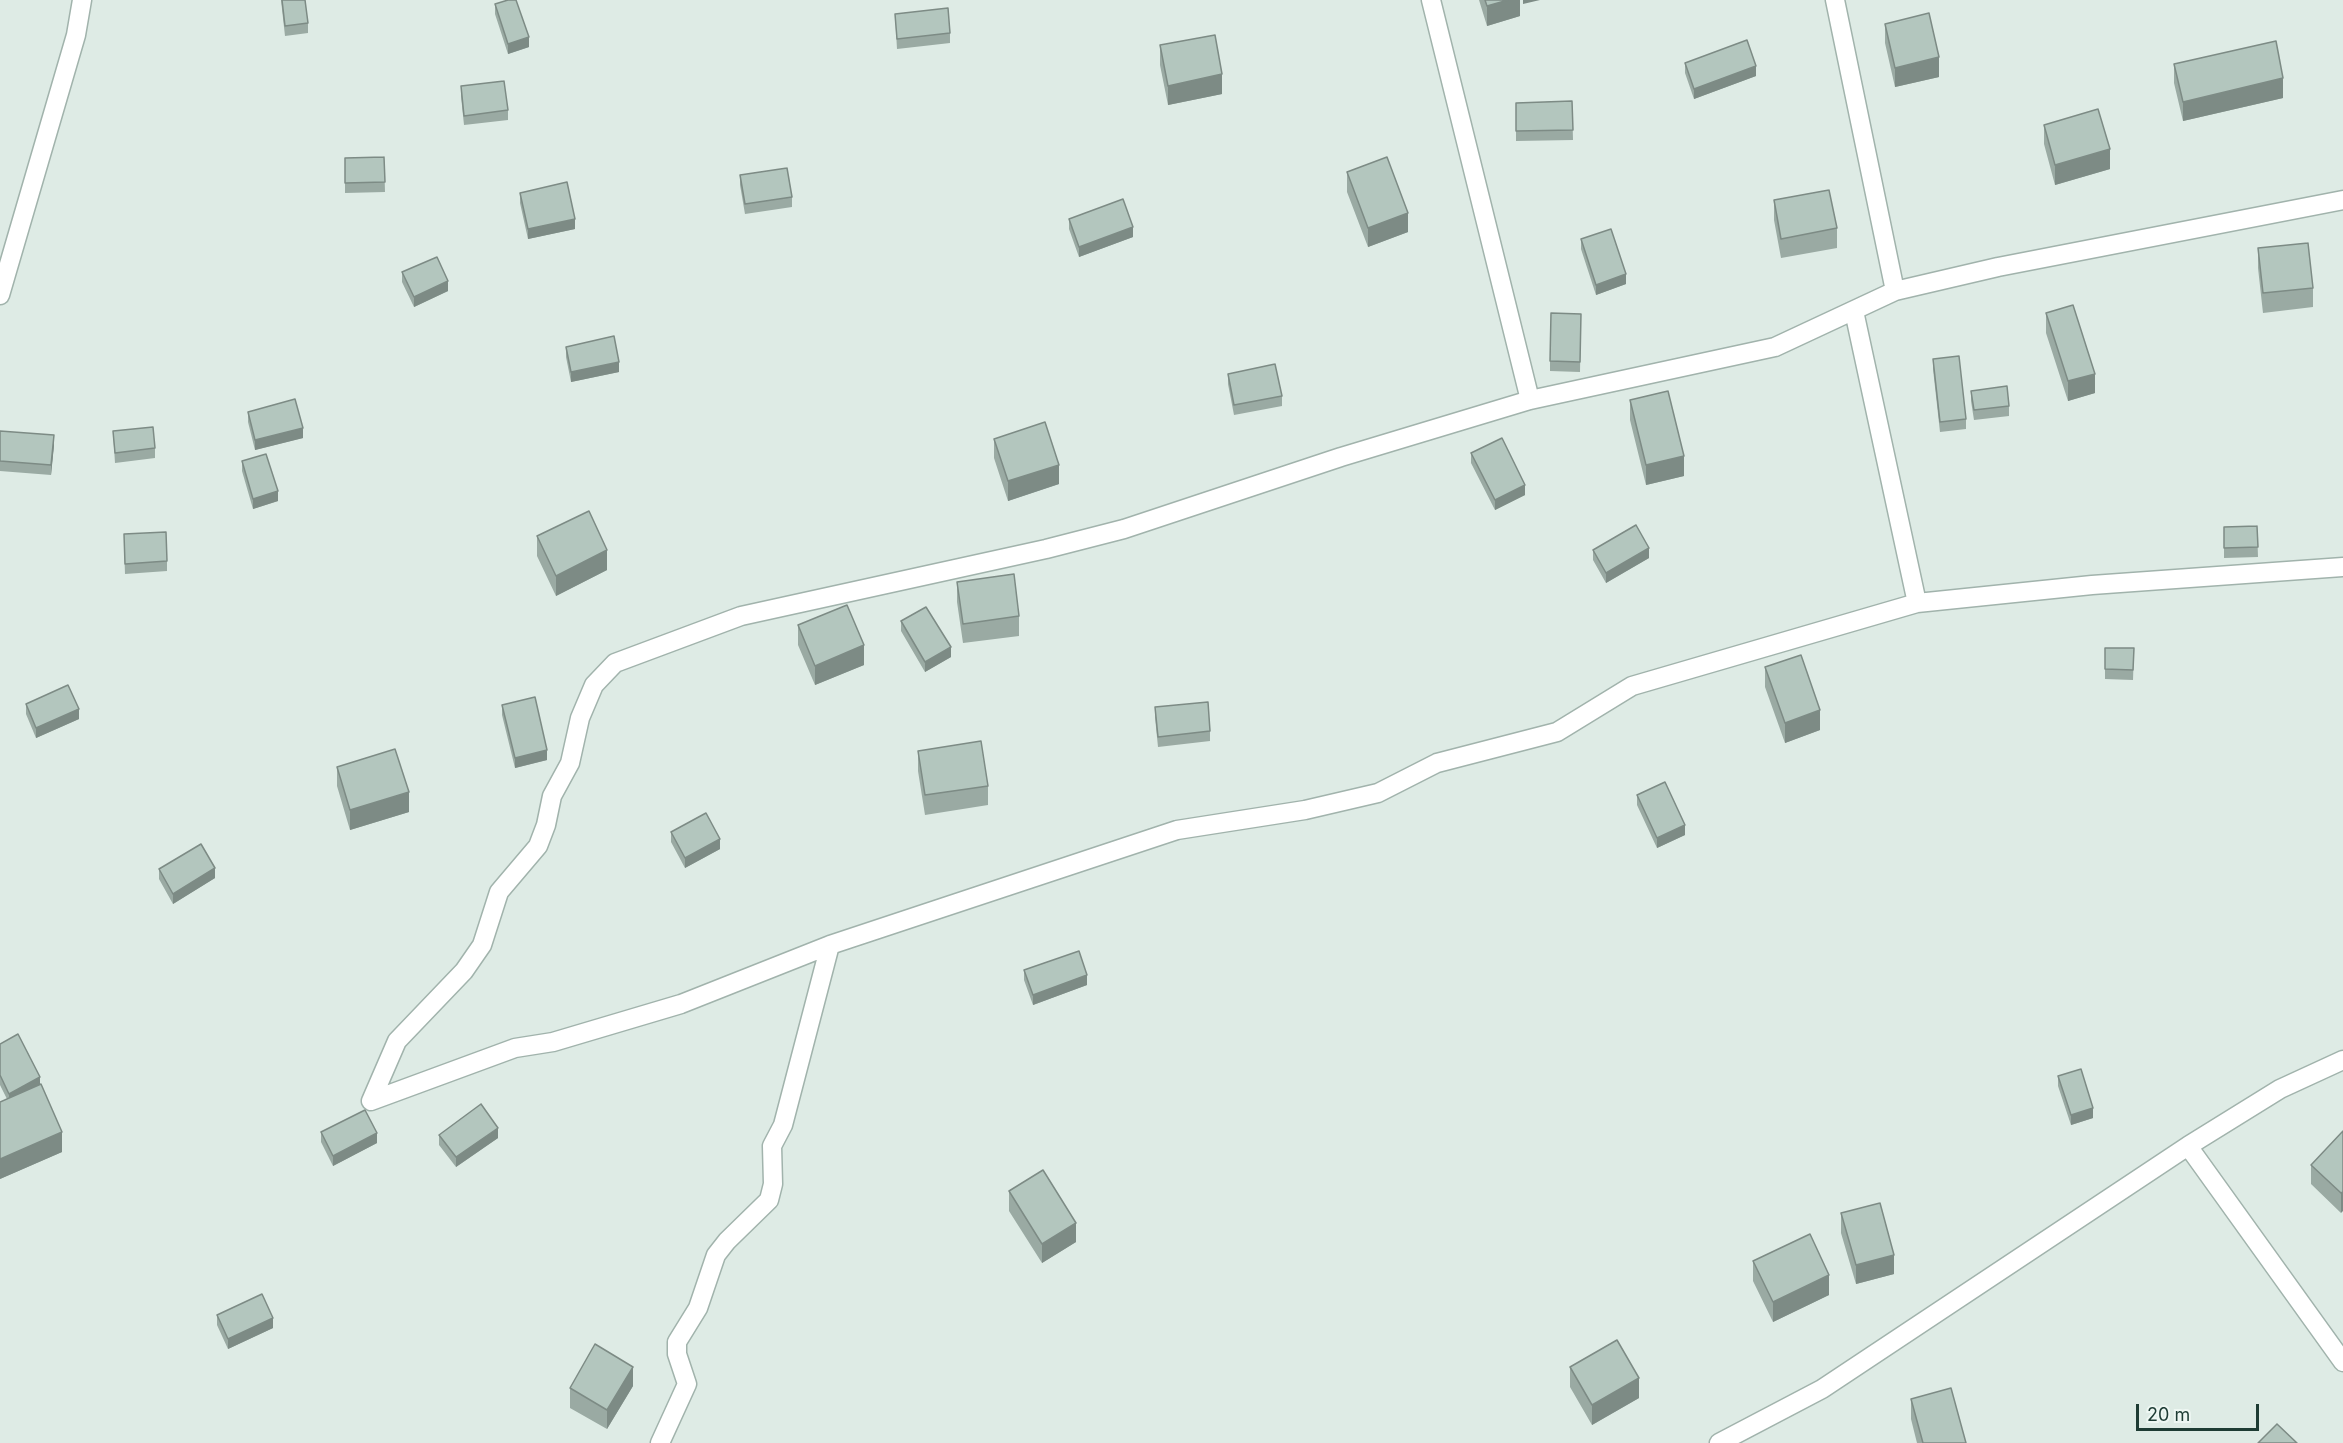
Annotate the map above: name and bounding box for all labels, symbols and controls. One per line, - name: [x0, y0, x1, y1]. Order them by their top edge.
- scale bar: [2139, 1392, 2262, 1430]
- text: 20 m: [2147, 1404, 2190, 1425]

